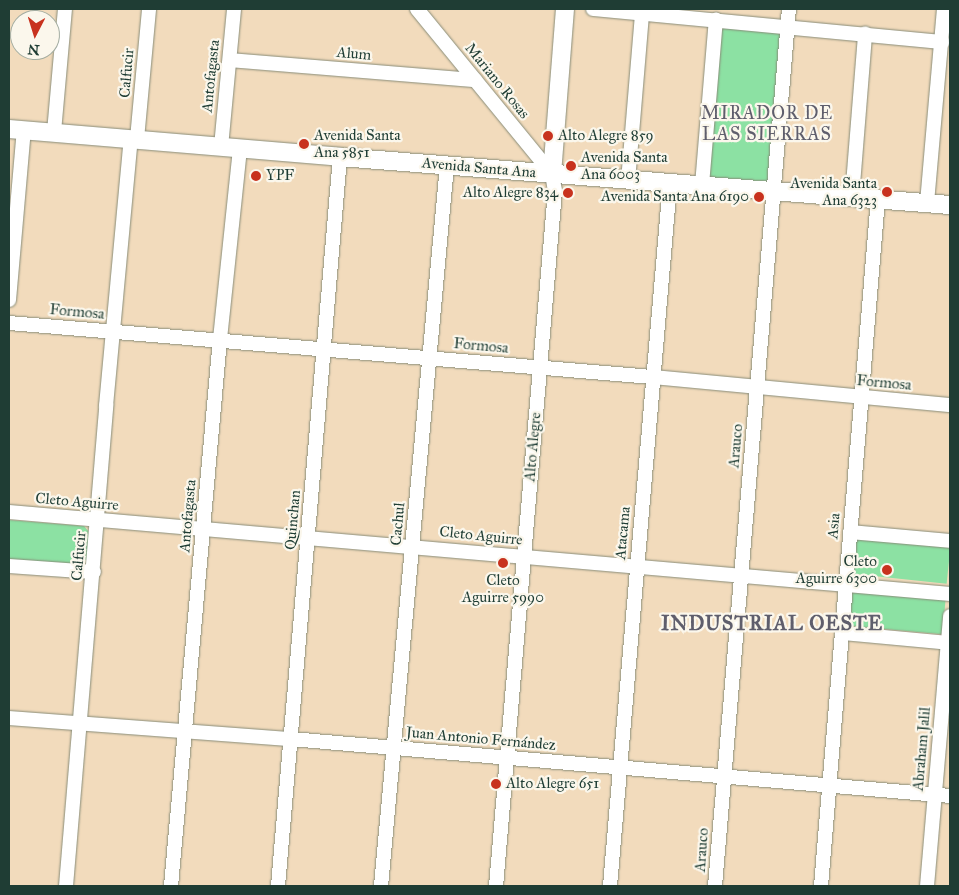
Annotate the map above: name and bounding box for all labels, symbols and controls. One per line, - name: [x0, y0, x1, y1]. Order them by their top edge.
- north arrow: [10, 10, 60, 60]
- street label: Antofagasta: [198, 39, 224, 113]
- street label: Mariano Rosas: [461, 39, 533, 123]
- text: N: [27, 40, 40, 58]
- street label: Alum: [336, 44, 372, 64]
- street label: Calfucir: [116, 47, 138, 99]
- district label: MIRADOR DE LAS SIERRAS: [700, 103, 834, 146]
- place label: Avenida Santa Ana 5851: [314, 126, 401, 161]
- place label: Alto Alegre 859: [558, 127, 654, 145]
- marker: Alto Alegre 859: [542, 130, 554, 142]
- marker: Avenida Santa Ana 5851: [298, 138, 310, 150]
- place label: Avenida Santa Ana 6003: [581, 148, 668, 183]
- street label: Avenida Santa Ana: [421, 154, 537, 182]
- marker: Avenida Santa Ana 6003: [565, 160, 577, 172]
- place label: YPF: [266, 167, 294, 185]
- marker: YPF: [250, 170, 262, 182]
- place label: Avenida Santa Ana 6323: [790, 174, 877, 209]
- place label: Alto Alegre 834: [463, 184, 558, 202]
- marker: Avenida Santa Ana 6323: [881, 186, 893, 198]
- marker: Alto Alegre 834: [562, 187, 574, 199]
- place label: Avenida Santa Ana 6190: [601, 188, 749, 206]
- marker: Avenida Santa Ana 6190: [753, 191, 765, 203]
- street label: Formosa: [49, 301, 105, 323]
- street label: Formosa: [453, 335, 509, 357]
- street label: Formosa: [856, 372, 912, 394]
- street label: Alto Alegre: [521, 412, 545, 482]
- street label: Arauco: [725, 423, 747, 469]
- street label: Antofagasta: [176, 479, 200, 553]
- street label: Cleto Aguirre: [35, 489, 119, 515]
- street label: Quinchan: [281, 489, 305, 551]
- street label: Cachul: [387, 502, 409, 546]
- street label: Atacama: [612, 506, 634, 560]
- street label: Asia: [824, 512, 844, 540]
- street label: Cleto Aguirre: [439, 523, 523, 549]
- street label: Calfucir: [68, 530, 90, 582]
- place label: Cleto Aguirre 6300: [796, 552, 877, 587]
- marker: Cleto Aguirre 5990: [497, 557, 509, 569]
- marker: Cleto Aguirre 6300: [881, 564, 893, 576]
- place label: Cleto Aguirre 5990: [462, 571, 544, 606]
- district label: INDUSTRIAL OESTE: [659, 611, 885, 635]
- street label: Abraham Jalil: [909, 706, 935, 792]
- street label: Juan Antonio Fernández: [405, 723, 557, 755]
- place label: Alto Alegre 651: [506, 775, 599, 793]
- marker: Alto Alegre 651: [490, 778, 502, 790]
- street label: Arauco: [691, 827, 713, 873]

